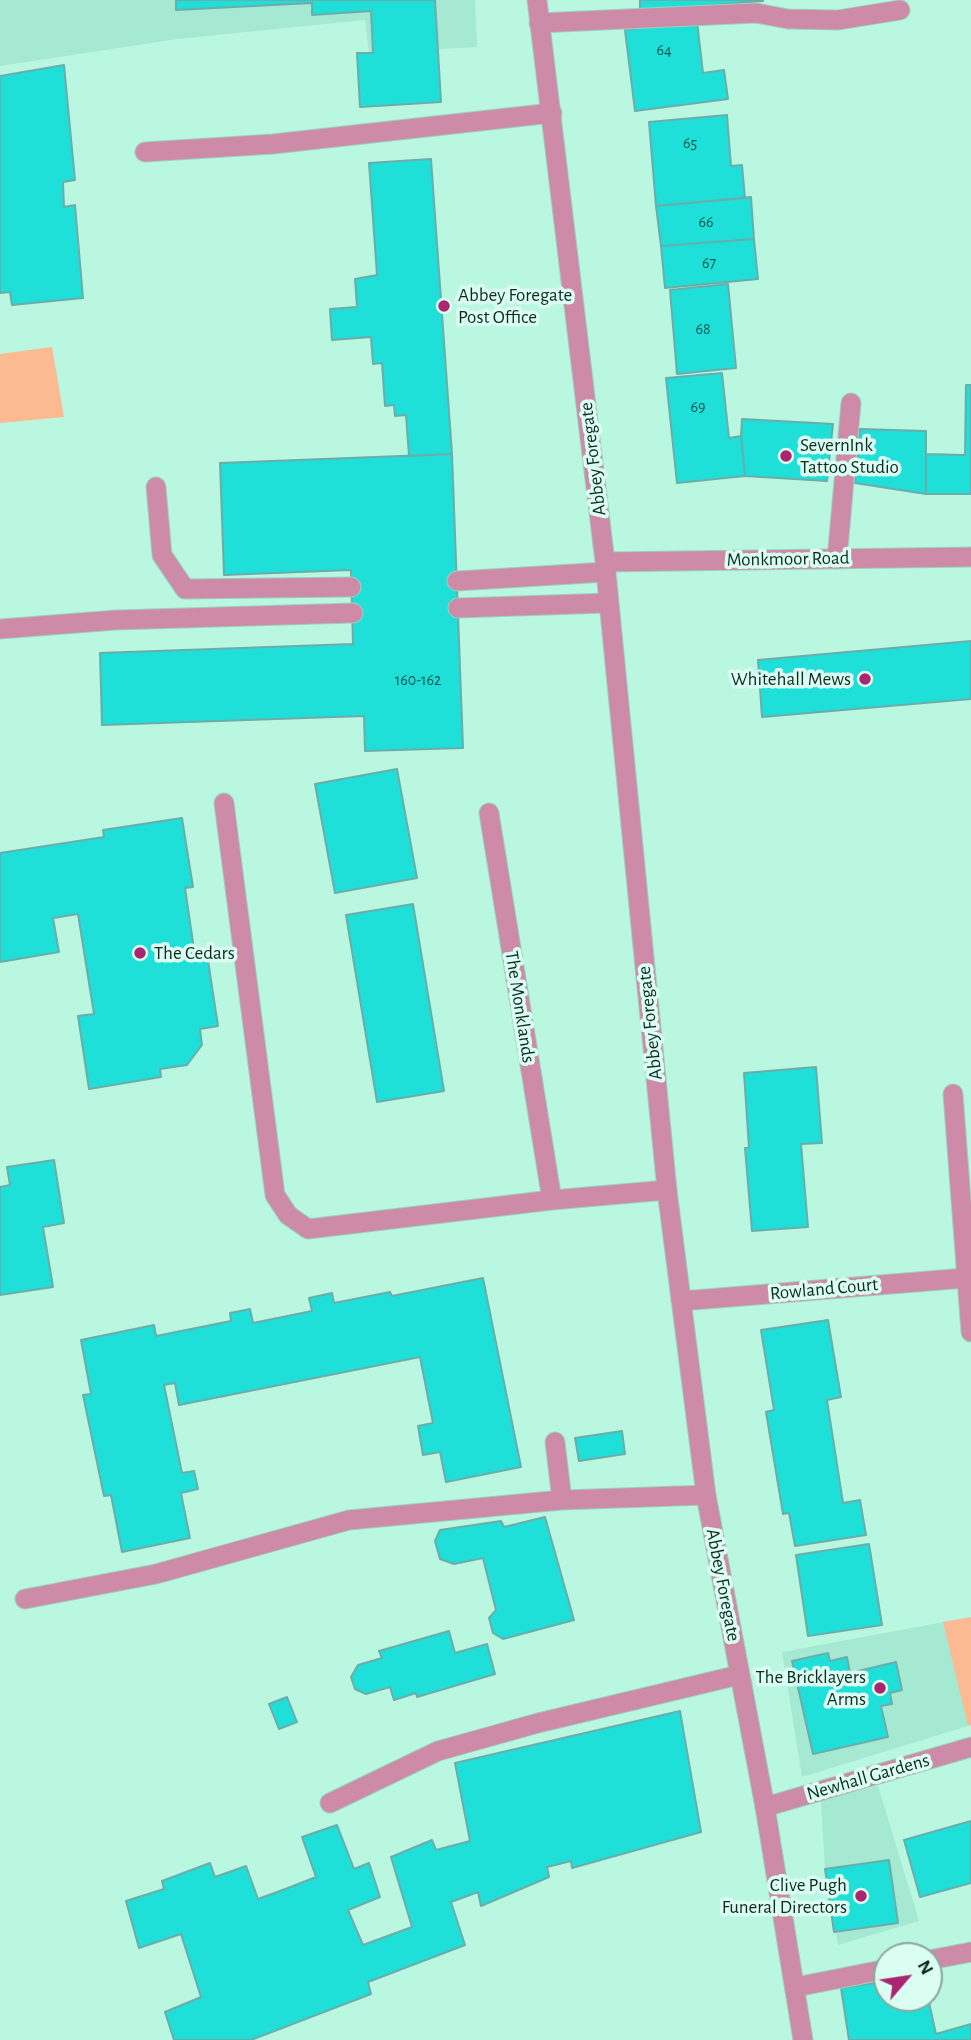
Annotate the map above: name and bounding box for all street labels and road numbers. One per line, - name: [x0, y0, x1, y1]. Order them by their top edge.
- street label: Abbey Foregate: [575, 401, 611, 517]
- street label: Monkmoor Road: [726, 547, 850, 571]
- street label: The Monklands: [500, 949, 540, 1065]
- street label: Abbey Foregate: [633, 965, 667, 1081]
- street label: Rowland Court: [769, 1273, 879, 1305]
- street label: Abbey Foregate: [701, 1527, 745, 1643]
- street label: Newhall Gardens: [804, 1749, 932, 1805]

